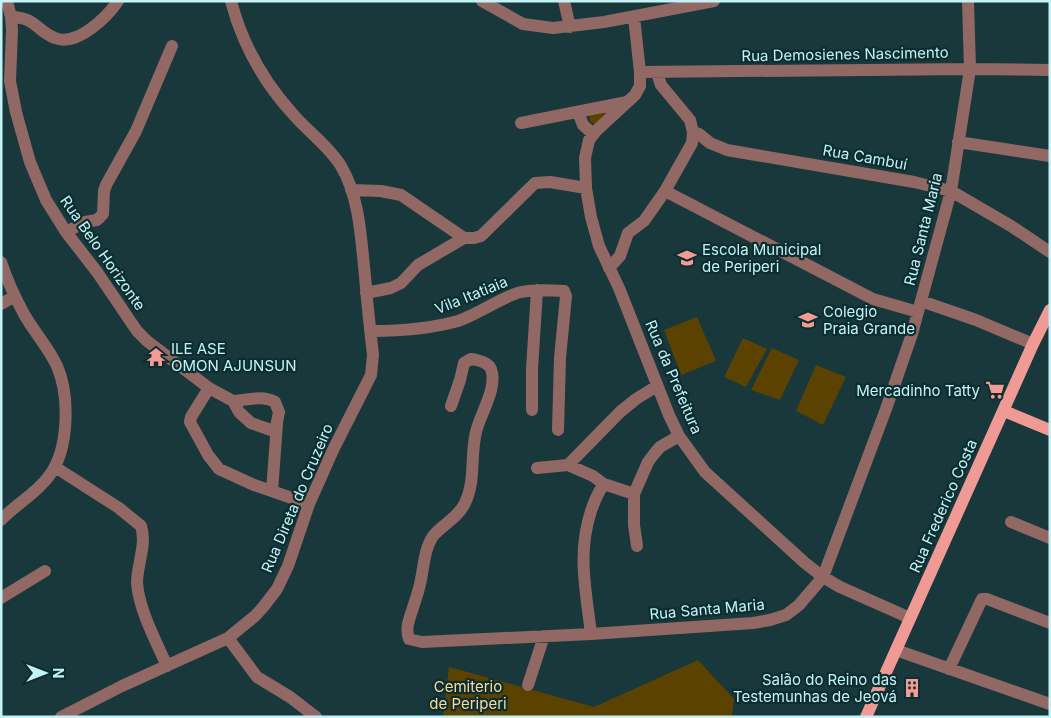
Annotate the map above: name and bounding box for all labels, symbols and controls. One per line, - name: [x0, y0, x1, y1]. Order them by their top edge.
- street label: Rua Demosienes Nascimento: [741, 43, 949, 65]
- street label: Rua Cambuí: [821, 140, 909, 174]
- street label: Rua Santa Maria: [900, 171, 946, 287]
- street label: Rua Belo Horizonte: [56, 192, 150, 314]
- place label: Escola Municipal de Periperi: [702, 240, 821, 276]
- school or university icon: Escola Municipal de Periperi: [676, 247, 698, 269]
- street label: Vila Itatiaia: [432, 272, 510, 318]
- place label: Colegio Praia Grande: [823, 302, 915, 338]
- school or university icon: Colegio Praia Grande: [797, 309, 819, 331]
- street label: Rua da Prefeitura: [641, 317, 707, 437]
- place label: ILE ASE OMON AJUNSUN: [171, 339, 296, 375]
- temple icon: ILE ASE OMON AJUNSUN: [145, 346, 167, 368]
- supermarket icon: Mercadinho Tatty: [984, 379, 1006, 401]
- place label: Mercadinho Tatty: [856, 381, 981, 400]
- street label: Rua Direta do Cruzeiro: [257, 421, 337, 575]
- street label: Rua Frederico Costa: [905, 436, 981, 576]
- street label: Rua Santa Maria: [649, 594, 765, 624]
- north arrow: [20, 648, 70, 698]
- text: N: [50, 668, 67, 678]
- place label: Salão do Reino das Testemunhas de Jeová: [733, 670, 897, 706]
- park label: Cemiterio de Periperi: [429, 677, 507, 713]
- building icon: Salão do Reino das Testemunhas de Jeová: [901, 677, 923, 699]

